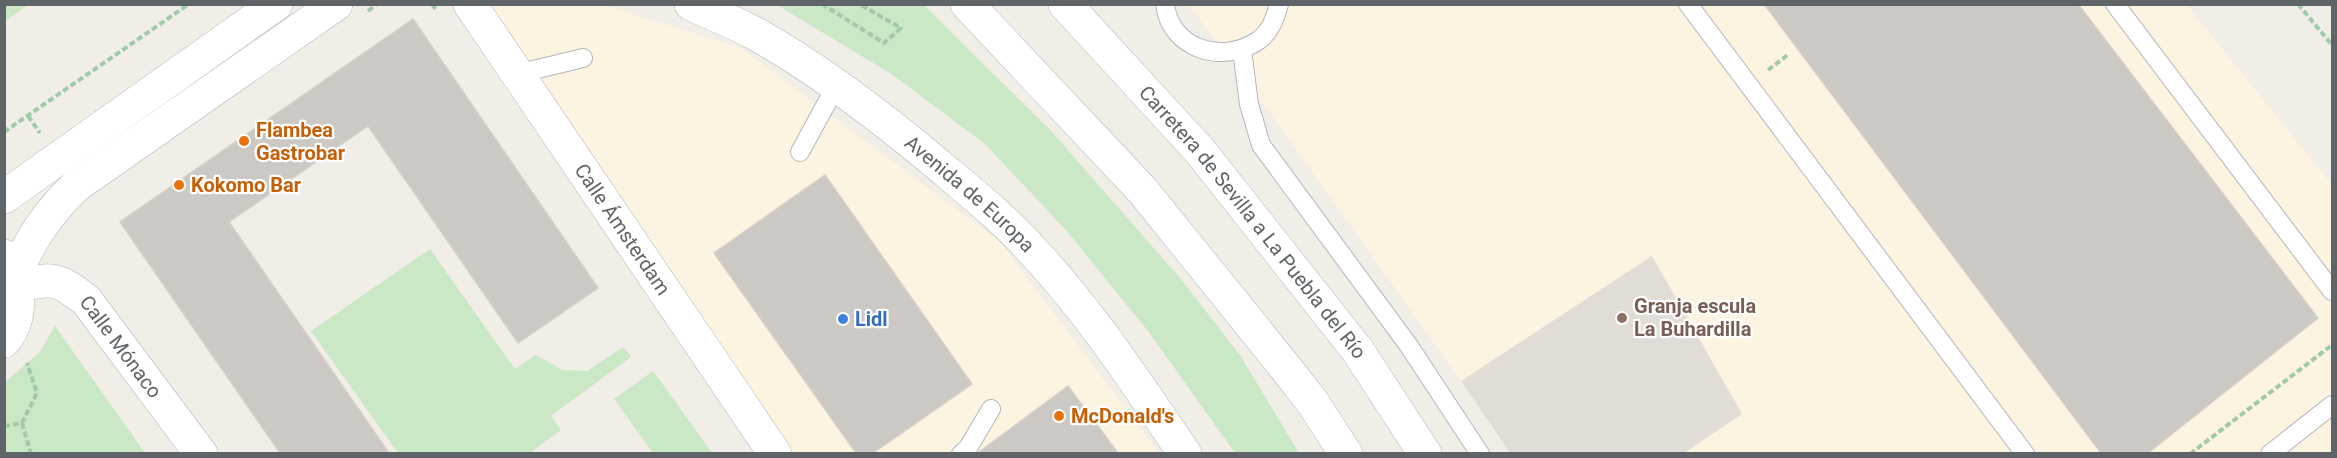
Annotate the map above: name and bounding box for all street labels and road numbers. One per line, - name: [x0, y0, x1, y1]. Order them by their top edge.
- street label: Carretera de Sevilla a La Puebla del Río: [1134, 81, 1372, 363]
- street label: Avenida de Europa: [900, 130, 1040, 257]
- street label: Calle Ámsterdam: [570, 159, 676, 299]
- street label: Calle Mónaco: [75, 291, 167, 403]

